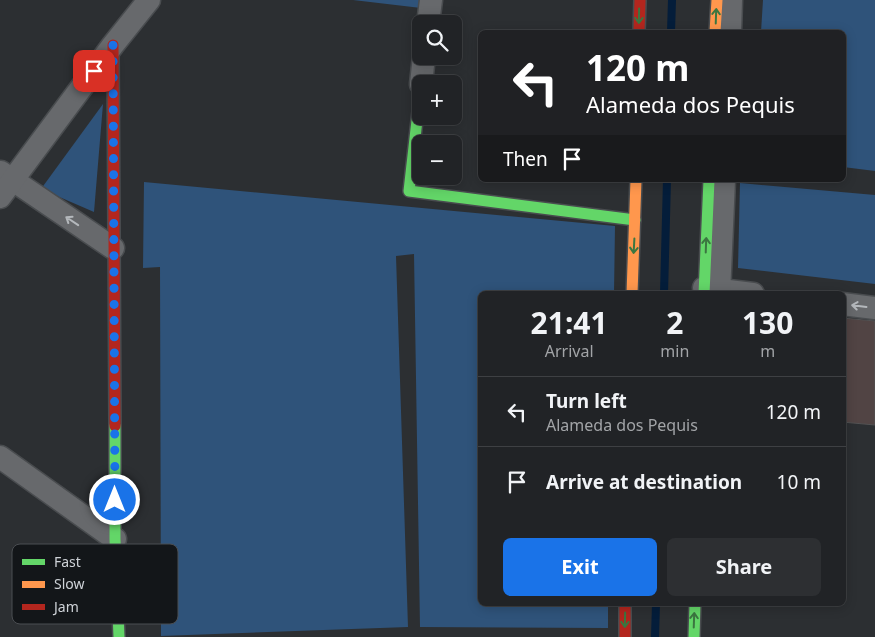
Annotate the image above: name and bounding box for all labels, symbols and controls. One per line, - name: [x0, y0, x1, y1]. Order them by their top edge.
- one-way arrow: [634, 8, 644, 24]
- one-way arrow: [711, 9, 720, 25]
- map controls: [412, 15, 462, 185]
- button: search: [412, 15, 462, 65]
- text: 120 m: [586, 44, 689, 91]
- pin: [73, 50, 115, 92]
- icon: left: [503, 50, 568, 115]
- icon: arrive: [80, 57, 108, 85]
- button: +: [412, 75, 462, 125]
- text: Alameda dos Pequis: [586, 89, 795, 119]
- button: −: [412, 135, 462, 185]
- icon: arrive: [558, 145, 586, 173]
- text: Then: [503, 146, 548, 172]
- one-way arrow: [66, 216, 80, 226]
- one-way arrow: [701, 237, 711, 254]
- one-way arrow: [629, 238, 638, 254]
- one-way arrow: [851, 301, 867, 311]
- text: 21:41: [531, 302, 608, 343]
- text: 2: [666, 302, 683, 343]
- text: 130: [742, 302, 793, 343]
- text: Arrival: [545, 340, 594, 362]
- text: min: [660, 340, 689, 362]
- text: m: [760, 340, 775, 362]
- text: Turn left: [546, 388, 627, 414]
- icon: left: [503, 398, 531, 426]
- text: 120 m: [766, 399, 821, 425]
- text: Alameda dos Pequis: [546, 414, 698, 436]
- icon: arrive: [503, 468, 531, 496]
- text: Arrive at destination: [546, 469, 742, 495]
- text: 10 m: [777, 469, 821, 495]
- position arrow: [88, 473, 140, 525]
- button: Exit: [503, 538, 657, 596]
- button: Share: [667, 538, 821, 596]
- legend: [12, 544, 178, 624]
- text: Fast: [54, 552, 81, 571]
- text: Slow: [54, 574, 85, 593]
- text: Jam: [52, 597, 79, 616]
- one-way arrow: [620, 612, 630, 628]
- one-way arrow: [689, 613, 699, 629]

